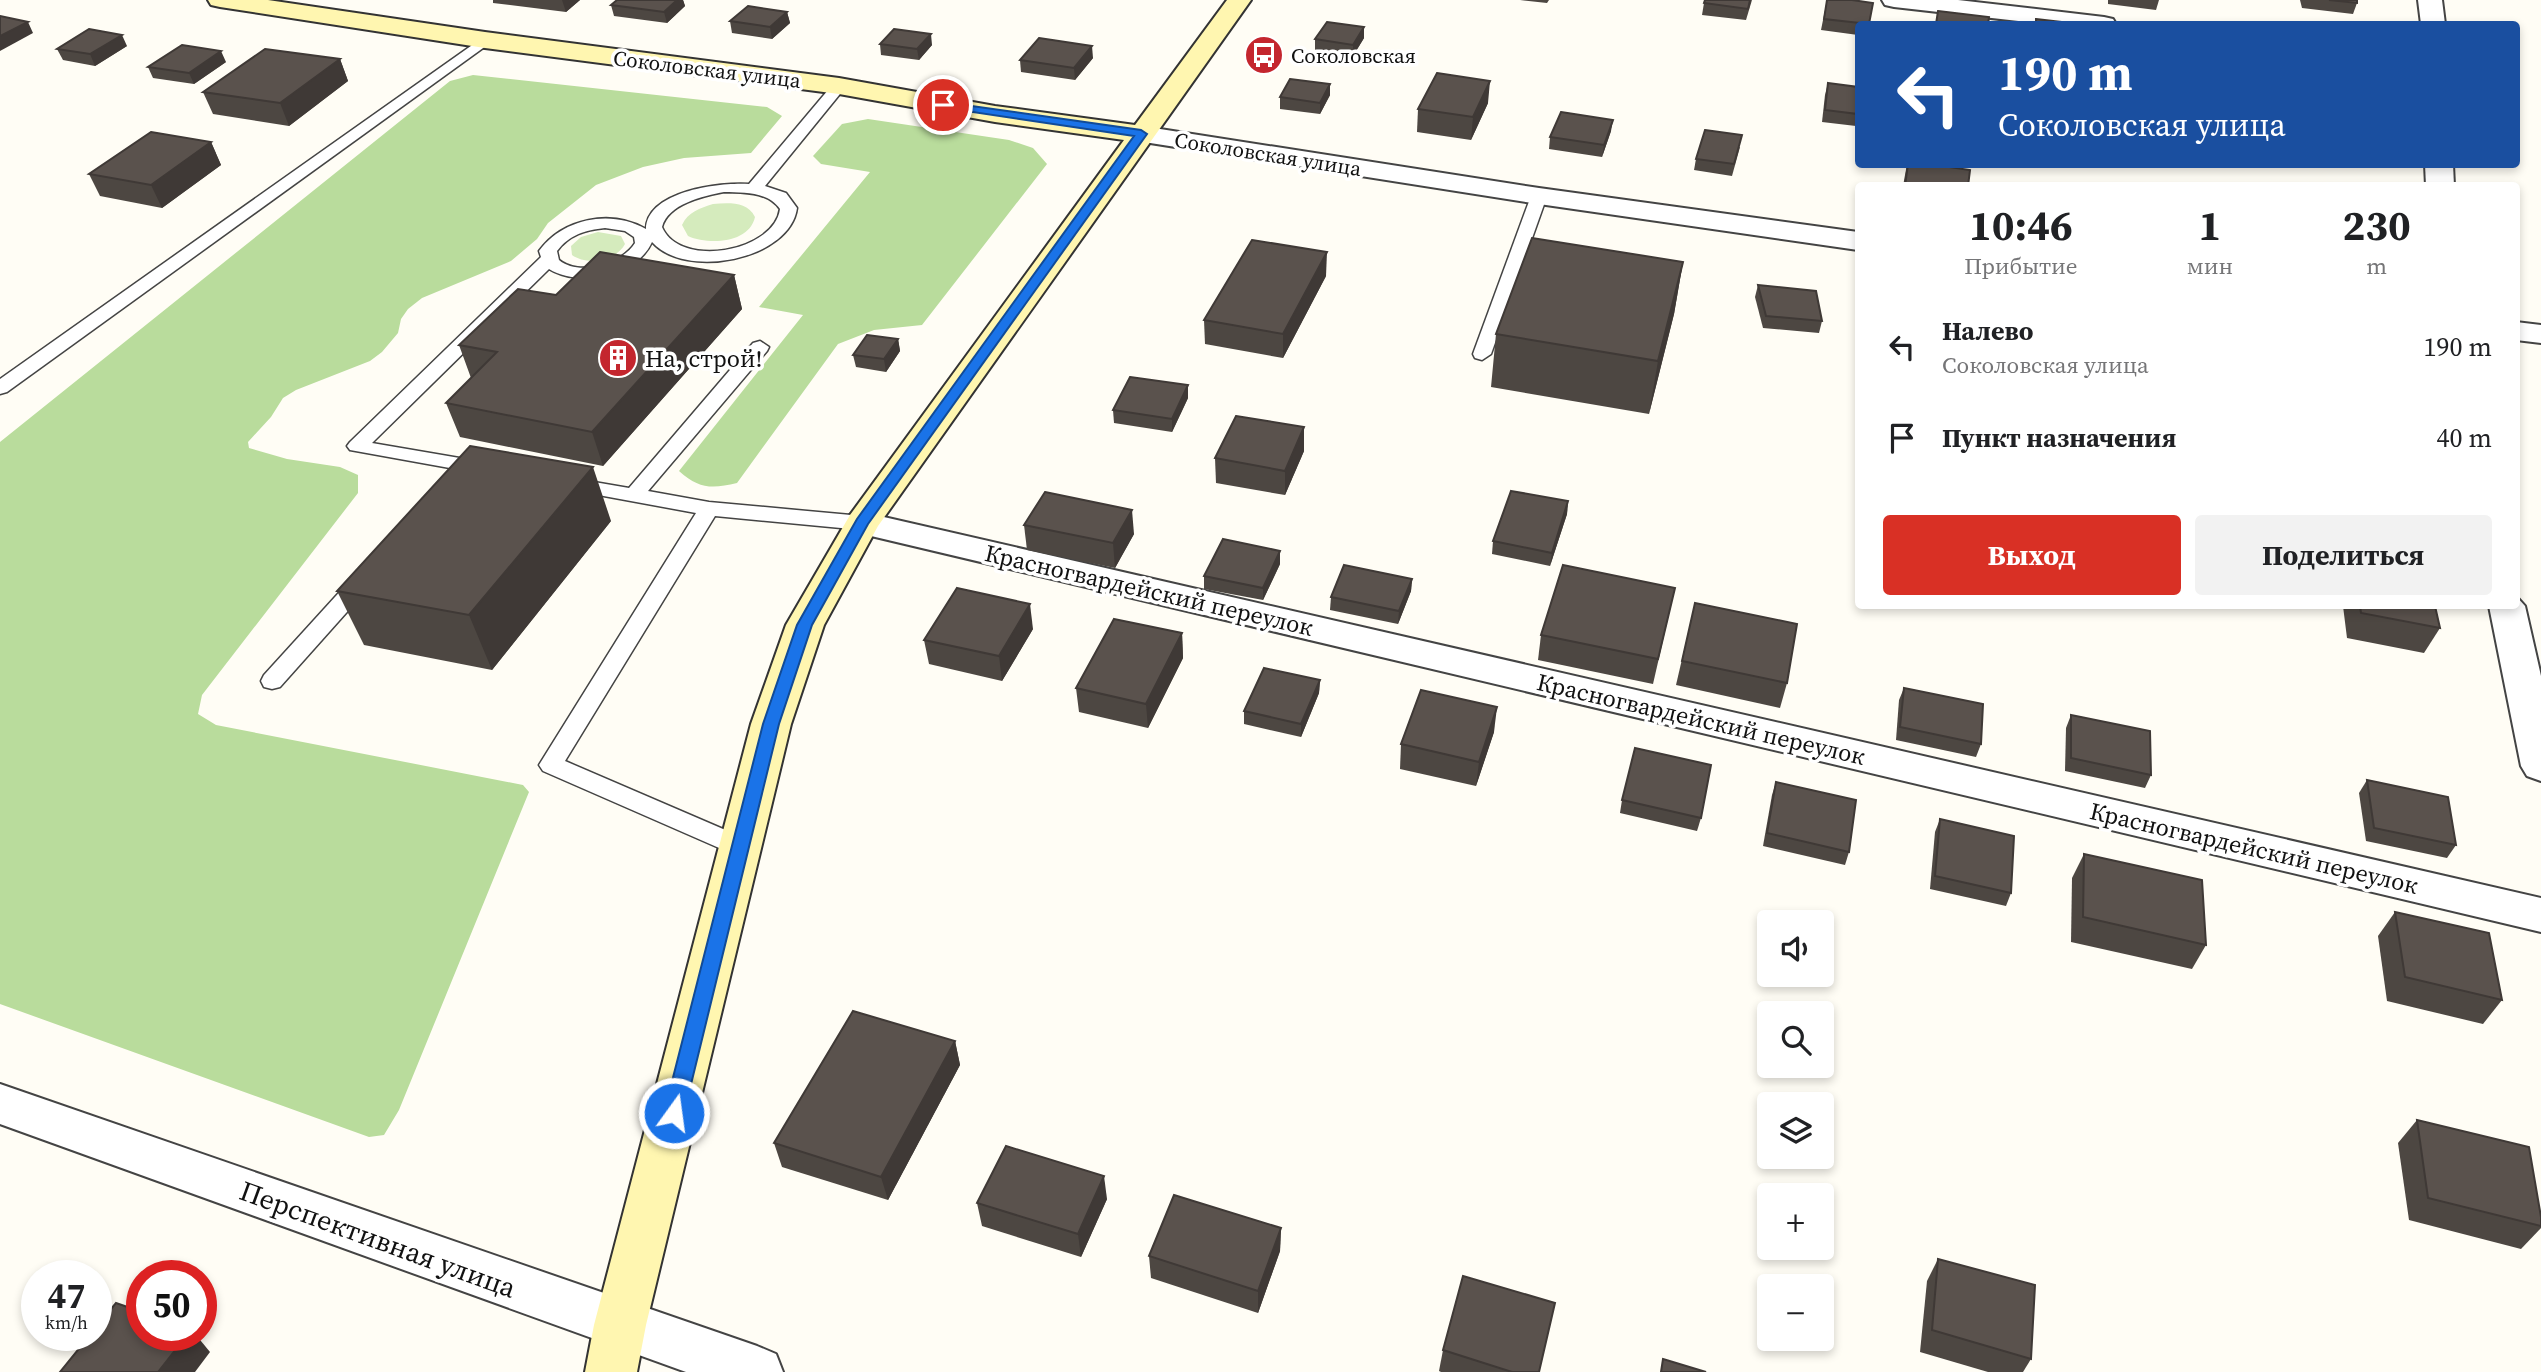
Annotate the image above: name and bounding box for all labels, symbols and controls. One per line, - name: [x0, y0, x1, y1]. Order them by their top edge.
- bus stop icon: Соколовская: [1243, 34, 1285, 76]
- text: 190 m: [1998, 39, 2133, 106]
- place label: Соколовская: [1291, 41, 1416, 70]
- street label: Соколовская улица: [612, 43, 803, 95]
- icon: left: [1883, 49, 1974, 140]
- pin: [913, 75, 973, 135]
- icon: arrive: [924, 86, 962, 124]
- text: Соколовская улица: [1998, 103, 2286, 147]
- street label: Соколовская улица: [1172, 125, 1364, 183]
- text: 10:46: [1969, 196, 2073, 254]
- text: 1: [2199, 196, 2221, 254]
- text: 230: [2342, 196, 2411, 254]
- text: Прибытие: [1964, 250, 2077, 282]
- text: мин: [2187, 250, 2233, 282]
- text: m: [2366, 250, 2387, 282]
- text: Налево: [1942, 313, 2033, 349]
- icon: left: [1883, 328, 1921, 366]
- text: 190 m: [2424, 329, 2492, 365]
- building icon: На, строй!: [597, 337, 639, 379]
- place label: На, строй!: [645, 342, 762, 375]
- text: Соколовская улица: [1942, 349, 2149, 381]
- icon: arrive: [1883, 419, 1921, 457]
- text: Пункт назначения: [1942, 420, 2176, 456]
- text: 40 m: [2437, 420, 2492, 456]
- button: Выход: [1883, 515, 2181, 595]
- button: Поделиться: [2195, 515, 2492, 595]
- street label: Красногвардейский переулок: [982, 536, 1316, 644]
- street label: Красногвардейский переулок: [1534, 665, 1868, 773]
- street label: Красногвардейский переулок: [2087, 794, 2421, 902]
- map controls: [1757, 910, 1834, 1351]
- button: sound: [1757, 910, 1834, 987]
- button: search: [1757, 1001, 1834, 1078]
- position arrow: [637, 1076, 711, 1150]
- button: layers: [1757, 1092, 1834, 1169]
- street label: Перспективная улица: [235, 1171, 522, 1307]
- button: +: [1757, 1183, 1834, 1260]
- speed limit sign: 50: [126, 1260, 217, 1351]
- text: 47: [48, 1272, 85, 1320]
- button: −: [1757, 1274, 1834, 1351]
- text: km/h: [45, 1310, 88, 1335]

